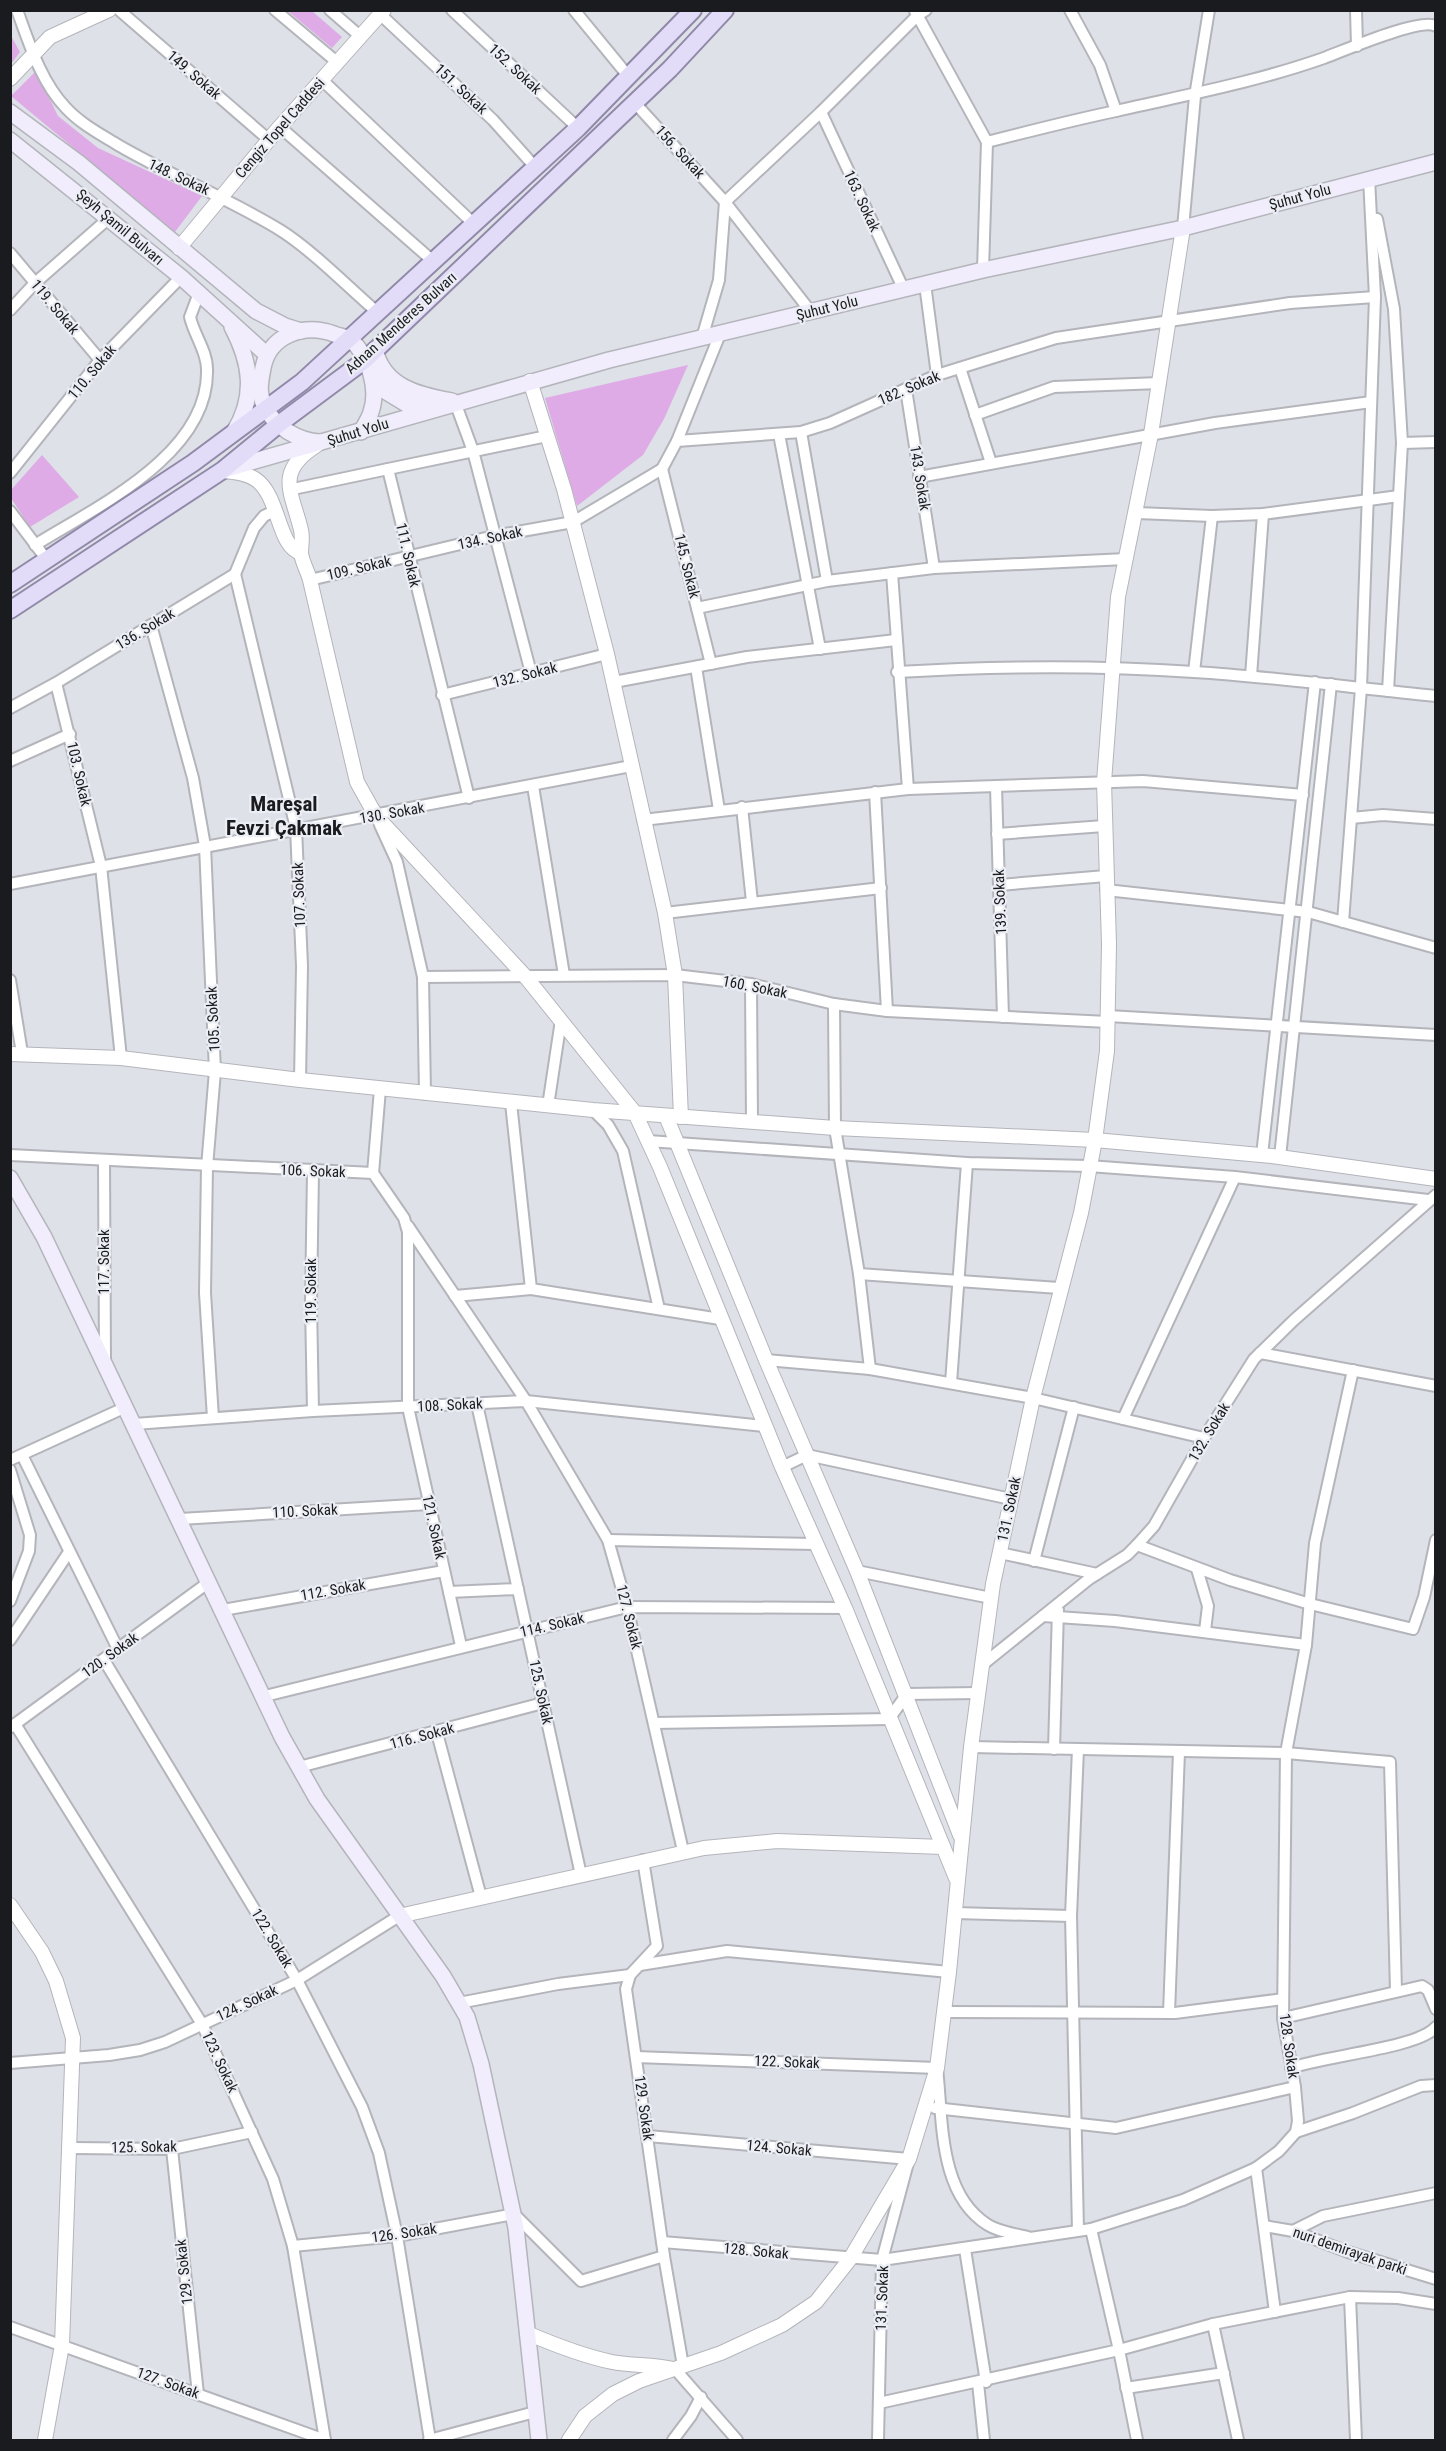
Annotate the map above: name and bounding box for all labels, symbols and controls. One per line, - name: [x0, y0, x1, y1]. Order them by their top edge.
- street label: 152. Sokak: [485, 40, 545, 98]
- street label: 149. Sokak: [163, 47, 225, 103]
- street label: 151. Sokak: [431, 60, 491, 118]
- street label: Cengiz Topel Caddesi: [231, 74, 329, 182]
- street label: 156. Sokak: [651, 122, 709, 183]
- street label: 148. Sokak: [145, 155, 213, 199]
- street label: 163. Sokak: [840, 167, 884, 235]
- street label: Şuhut Yolu: [1267, 180, 1333, 214]
- street label: Şeyh Şamil Bulvarı: [73, 185, 167, 269]
- street label: Adnan Menderes Bulvarı: [342, 268, 460, 378]
- street label: 119. Sokak: [27, 276, 83, 338]
- street label: Şuhut Yolu: [794, 292, 860, 324]
- street label: 110. Sokak: [64, 341, 120, 403]
- street label: 182. Sokak: [875, 367, 943, 409]
- street label: Şuhut Yolu: [325, 414, 391, 450]
- street label: 143. Sokak: [906, 444, 934, 512]
- street label: 111. Sokak: [392, 521, 424, 589]
- street label: 134. Sokak: [456, 522, 524, 554]
- street label: 145. Sokak: [670, 532, 704, 600]
- street label: 109. Sokak: [325, 552, 393, 584]
- street label: 136. Sokak: [112, 604, 178, 654]
- street label: 132. Sokak: [491, 658, 559, 692]
- street label: 103. Sokak: [63, 740, 95, 808]
- district label: Mareşal Fevzi Çakmak: [226, 792, 343, 840]
- street label: 130. Sokak: [358, 798, 426, 828]
- street label: 107. Sokak: [289, 862, 309, 928]
- street label: 139. Sokak: [990, 869, 1010, 935]
- street label: 160. Sokak: [721, 972, 789, 1002]
- street label: 105. Sokak: [202, 986, 224, 1052]
- street label: 106. Sokak: [280, 1161, 346, 1181]
- street label: 117. Sokak: [95, 1229, 113, 1295]
- street label: 119. Sokak: [302, 1258, 320, 1324]
- street label: 108. Sokak: [417, 1394, 483, 1416]
- street label: 132. Sokak: [1184, 1399, 1234, 1465]
- street label: 131. Sokak: [993, 1475, 1025, 1543]
- street label: 121. Sokak: [418, 1493, 450, 1561]
- street label: 110. Sokak: [272, 1500, 338, 1522]
- street label: 112. Sokak: [299, 1575, 367, 1605]
- street label: 127. Sokak: [612, 1583, 646, 1651]
- street label: 114. Sokak: [518, 1609, 586, 1641]
- street label: 120. Sokak: [78, 1628, 142, 1682]
- street label: 125. Sokak: [525, 1658, 557, 1726]
- street label: 116. Sokak: [388, 1719, 456, 1753]
- street label: 122. Sokak: [247, 1905, 297, 1971]
- street label: 124. Sokak: [213, 1981, 281, 2025]
- street label: 128. Sokak: [1276, 2012, 1303, 2080]
- street label: 123. Sokak: [198, 2028, 242, 2096]
- street label: 122. Sokak: [754, 2052, 820, 2072]
- street label: 129. Sokak: [631, 2074, 658, 2142]
- street label: 124. Sokak: [746, 2136, 813, 2160]
- street label: 125. Sokak: [111, 2137, 177, 2157]
- street label: 126. Sokak: [370, 2219, 438, 2246]
- street label: nuri demirayak parki: [1291, 2223, 1409, 2279]
- street label: 129. Sokak: [172, 2238, 196, 2306]
- street label: 128. Sokak: [723, 2239, 790, 2263]
- street label: 131. Sokak: [872, 2265, 892, 2331]
- street label: 127. Sokak: [134, 2363, 202, 2403]

